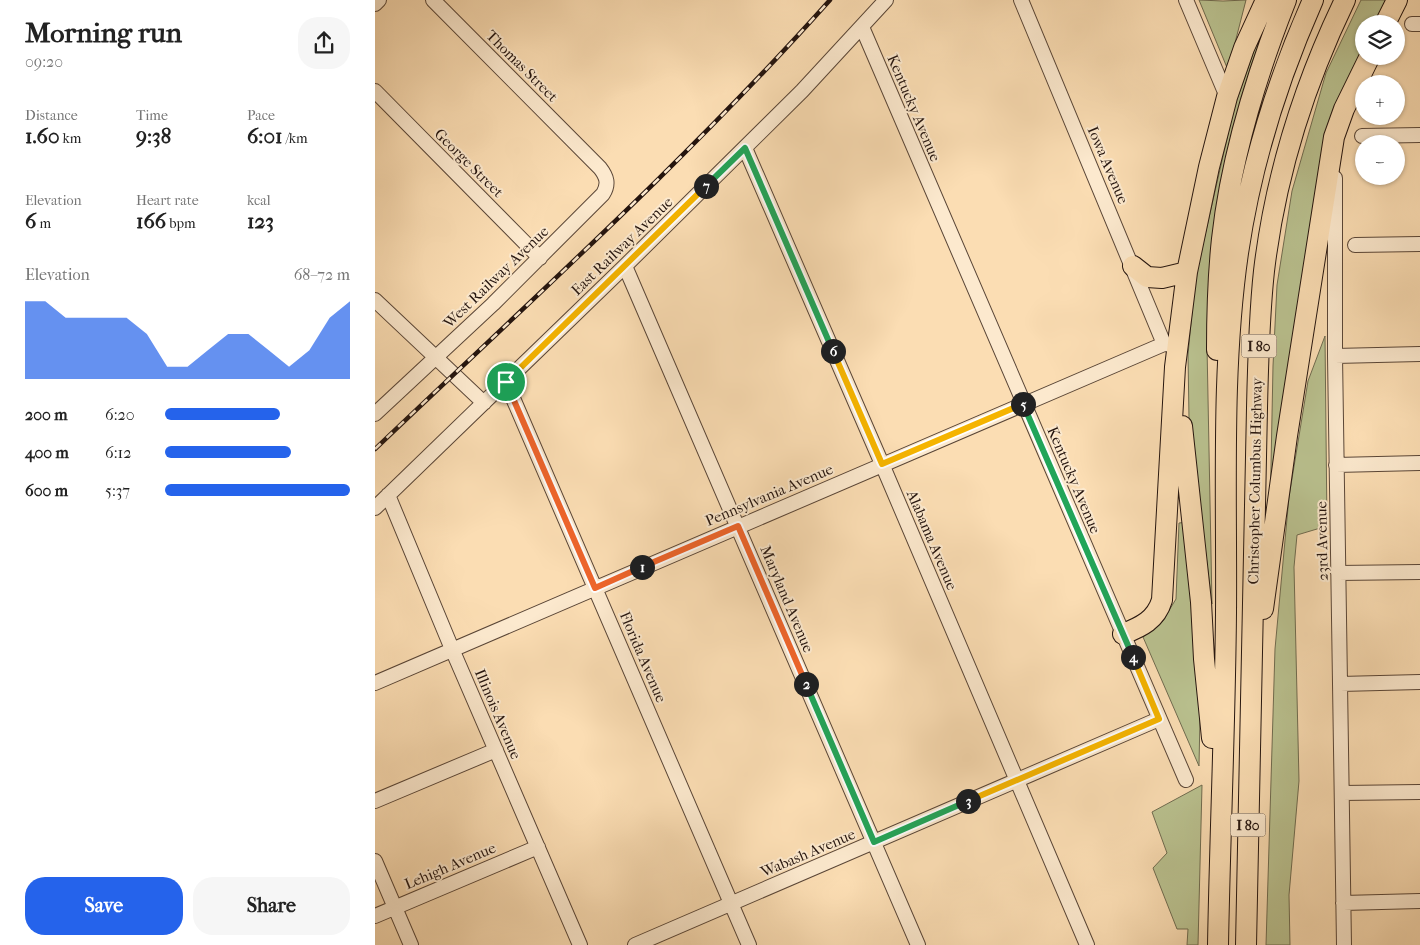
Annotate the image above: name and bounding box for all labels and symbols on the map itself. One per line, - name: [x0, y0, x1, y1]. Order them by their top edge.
- street label: Thomas Street: [482, 26, 562, 106]
- street label: Kentucky Avenue: [883, 52, 945, 165]
- street label: Iowa Avenue: [1084, 124, 1133, 207]
- street label: George Street: [431, 125, 508, 202]
- pin: 7: [693, 174, 719, 198]
- street label: East Railway Avenue: [568, 193, 677, 299]
- street label: West Railway Avenue: [439, 222, 553, 332]
- road number: I 80: [1241, 334, 1277, 358]
- pin: 6: [821, 338, 845, 364]
- pin: [485, 361, 527, 403]
- street label: Christopher Columbus Highway: [1244, 376, 1266, 585]
- pin: 5: [1011, 392, 1035, 416]
- street label: Kentucky Avenue: [1043, 424, 1105, 537]
- street label: Pennsylvania Avenue: [702, 460, 836, 530]
- street label: Alabama Avenue: [902, 486, 961, 593]
- street label: 23rd Avenue: [1312, 500, 1332, 581]
- street label: Maryland Avenue: [756, 543, 818, 656]
- pin: 1: [629, 554, 655, 580]
- street label: Florida Avenue: [616, 609, 670, 706]
- pin: 4: [1121, 644, 1145, 670]
- street label: Illinois Avenue: [471, 666, 525, 762]
- pin: 2: [793, 672, 819, 696]
- pin: 3: [955, 788, 981, 814]
- road number: I 80: [1231, 814, 1265, 836]
- street label: Wabash Avenue: [757, 825, 859, 881]
- street label: Lehigh Avenue: [402, 838, 499, 893]

